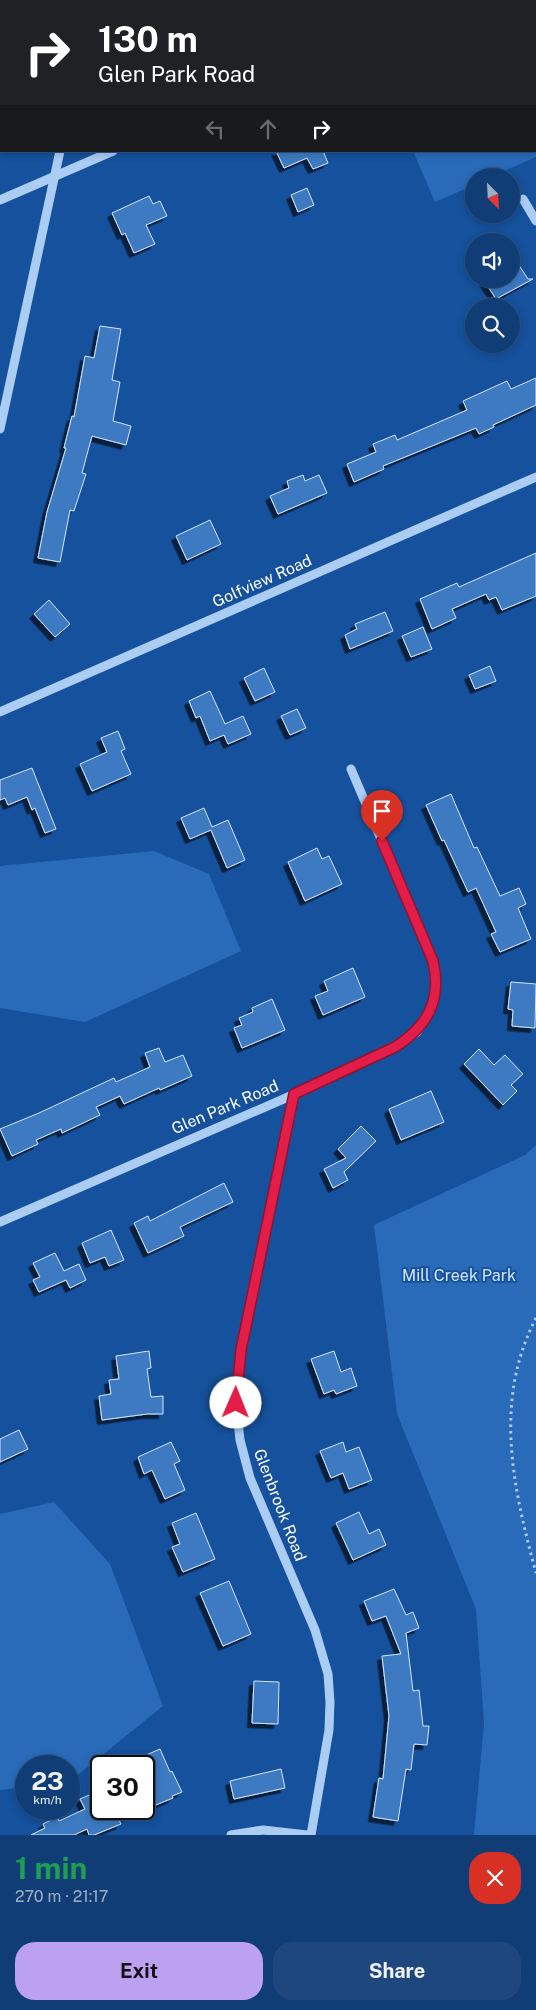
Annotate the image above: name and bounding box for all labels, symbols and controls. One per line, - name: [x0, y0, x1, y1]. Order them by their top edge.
- text: 130 m: [98, 19, 198, 60]
- icon: right: [15, 20, 80, 85]
- text: Glen Park Road: [98, 61, 255, 87]
- icon: left: [201, 115, 229, 143]
- icon: ahead: [254, 115, 282, 143]
- icon: right: [307, 115, 335, 143]
- north arrow: [465, 168, 520, 222]
- map controls: [465, 168, 520, 353]
- button: sound: [465, 233, 520, 288]
- button: search: [465, 298, 520, 353]
- street label: Golfview Road: [209, 551, 315, 611]
- pin: [361, 790, 403, 841]
- icon: arrive: [368, 797, 396, 825]
- street label: Glen Park Road: [169, 1076, 281, 1138]
- park label: Mill Creek Park: [402, 1266, 516, 1285]
- position arrow: [209, 1376, 261, 1428]
- street label: Glenbrook Road: [250, 1446, 310, 1564]
- speed limit sign: 30: [90, 1755, 155, 1820]
- text: 23: [31, 1766, 64, 1796]
- text: km/h: [33, 1793, 62, 1807]
- text: 1 min: [15, 1850, 87, 1886]
- button: close: [469, 1852, 521, 1904]
- text: 270 m · 21:17: [15, 1887, 108, 1906]
- button: Exit: [15, 1942, 263, 2000]
- button: Share: [273, 1942, 521, 2000]

